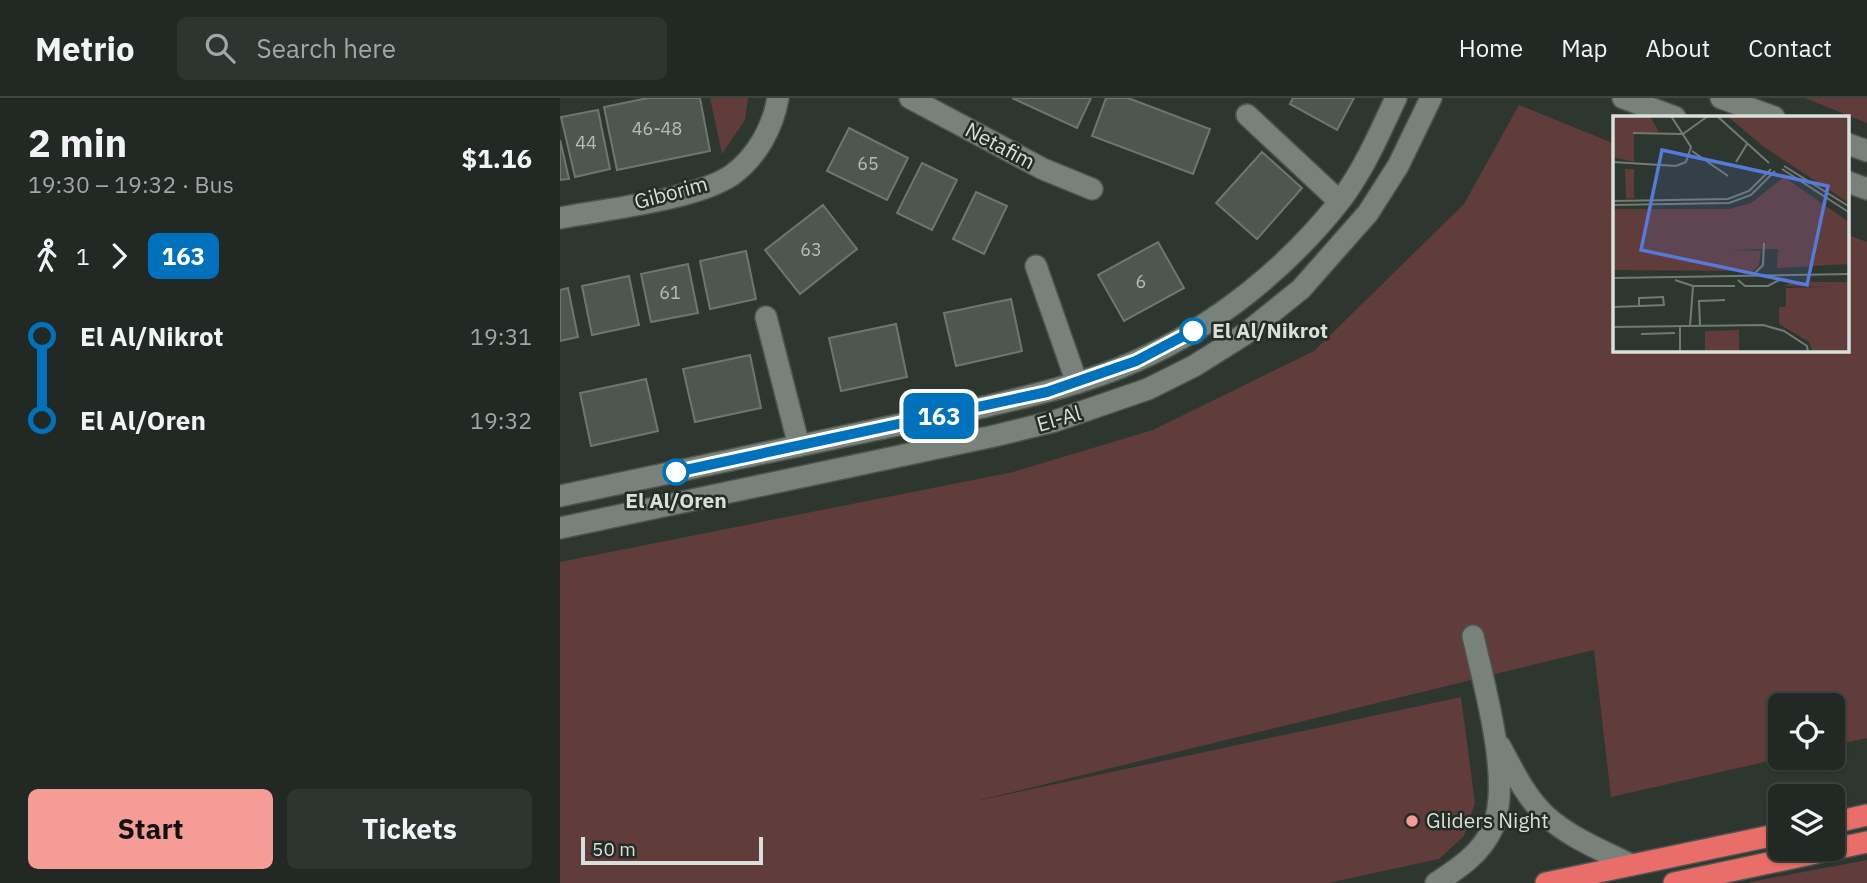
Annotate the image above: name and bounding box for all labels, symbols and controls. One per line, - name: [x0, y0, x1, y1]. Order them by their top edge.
- search box: [177, 17, 667, 80]
- text: Metrio: [35, 27, 135, 70]
- icon: search: [201, 29, 239, 67]
- text: Search here: [257, 31, 396, 65]
- text: Home: [1459, 32, 1523, 64]
- text: Map: [1561, 32, 1607, 64]
- text: About: [1645, 32, 1710, 64]
- text: Contact: [1748, 32, 1832, 64]
- street label: Netafim: [961, 115, 1040, 175]
- inset map: [1613, 116, 1850, 352]
- house number: 46-48: [632, 117, 682, 140]
- text: 2 min: [28, 118, 127, 167]
- house number: 44: [575, 131, 597, 154]
- text: $1.16: [462, 141, 532, 175]
- house number: 65: [857, 152, 879, 175]
- text: 19:30 – 19:32 · Bus: [28, 169, 234, 199]
- street label: Giborim: [631, 169, 711, 215]
- icon: walk: [28, 237, 66, 275]
- icon: forward: [100, 237, 138, 275]
- house number: 63: [800, 238, 822, 261]
- text: 163: [162, 240, 205, 272]
- text: 1: [76, 241, 90, 271]
- house number: 6: [1136, 270, 1146, 293]
- house number: 61: [659, 281, 681, 304]
- place label: El Al/Nikrot: [1212, 316, 1328, 344]
- marker: El Al/Nikrot: [1180, 318, 1206, 344]
- text: El Al/Nikrot: [80, 319, 224, 353]
- text: 19:31: [470, 321, 532, 351]
- line badge: 163: [899, 393, 979, 439]
- street label: El-Al: [1033, 398, 1084, 438]
- text: 163: [917, 400, 961, 432]
- text: El Al/Oren: [80, 403, 206, 437]
- text: 19:32: [470, 405, 532, 435]
- marker: El Al/Oren: [663, 459, 689, 485]
- place label: El Al/Oren: [625, 486, 727, 514]
- map controls: [1768, 693, 1845, 861]
- button: locate: [1768, 693, 1845, 770]
- button: layers: [1768, 784, 1845, 861]
- button: Start: [28, 789, 273, 869]
- button: Tickets: [287, 789, 532, 869]
- place label: Gliders Night: [1426, 806, 1549, 834]
- marker: Gliders Night: [1404, 813, 1420, 829]
- scale bar: [581, 834, 763, 866]
- text: 50 m: [592, 837, 636, 861]

